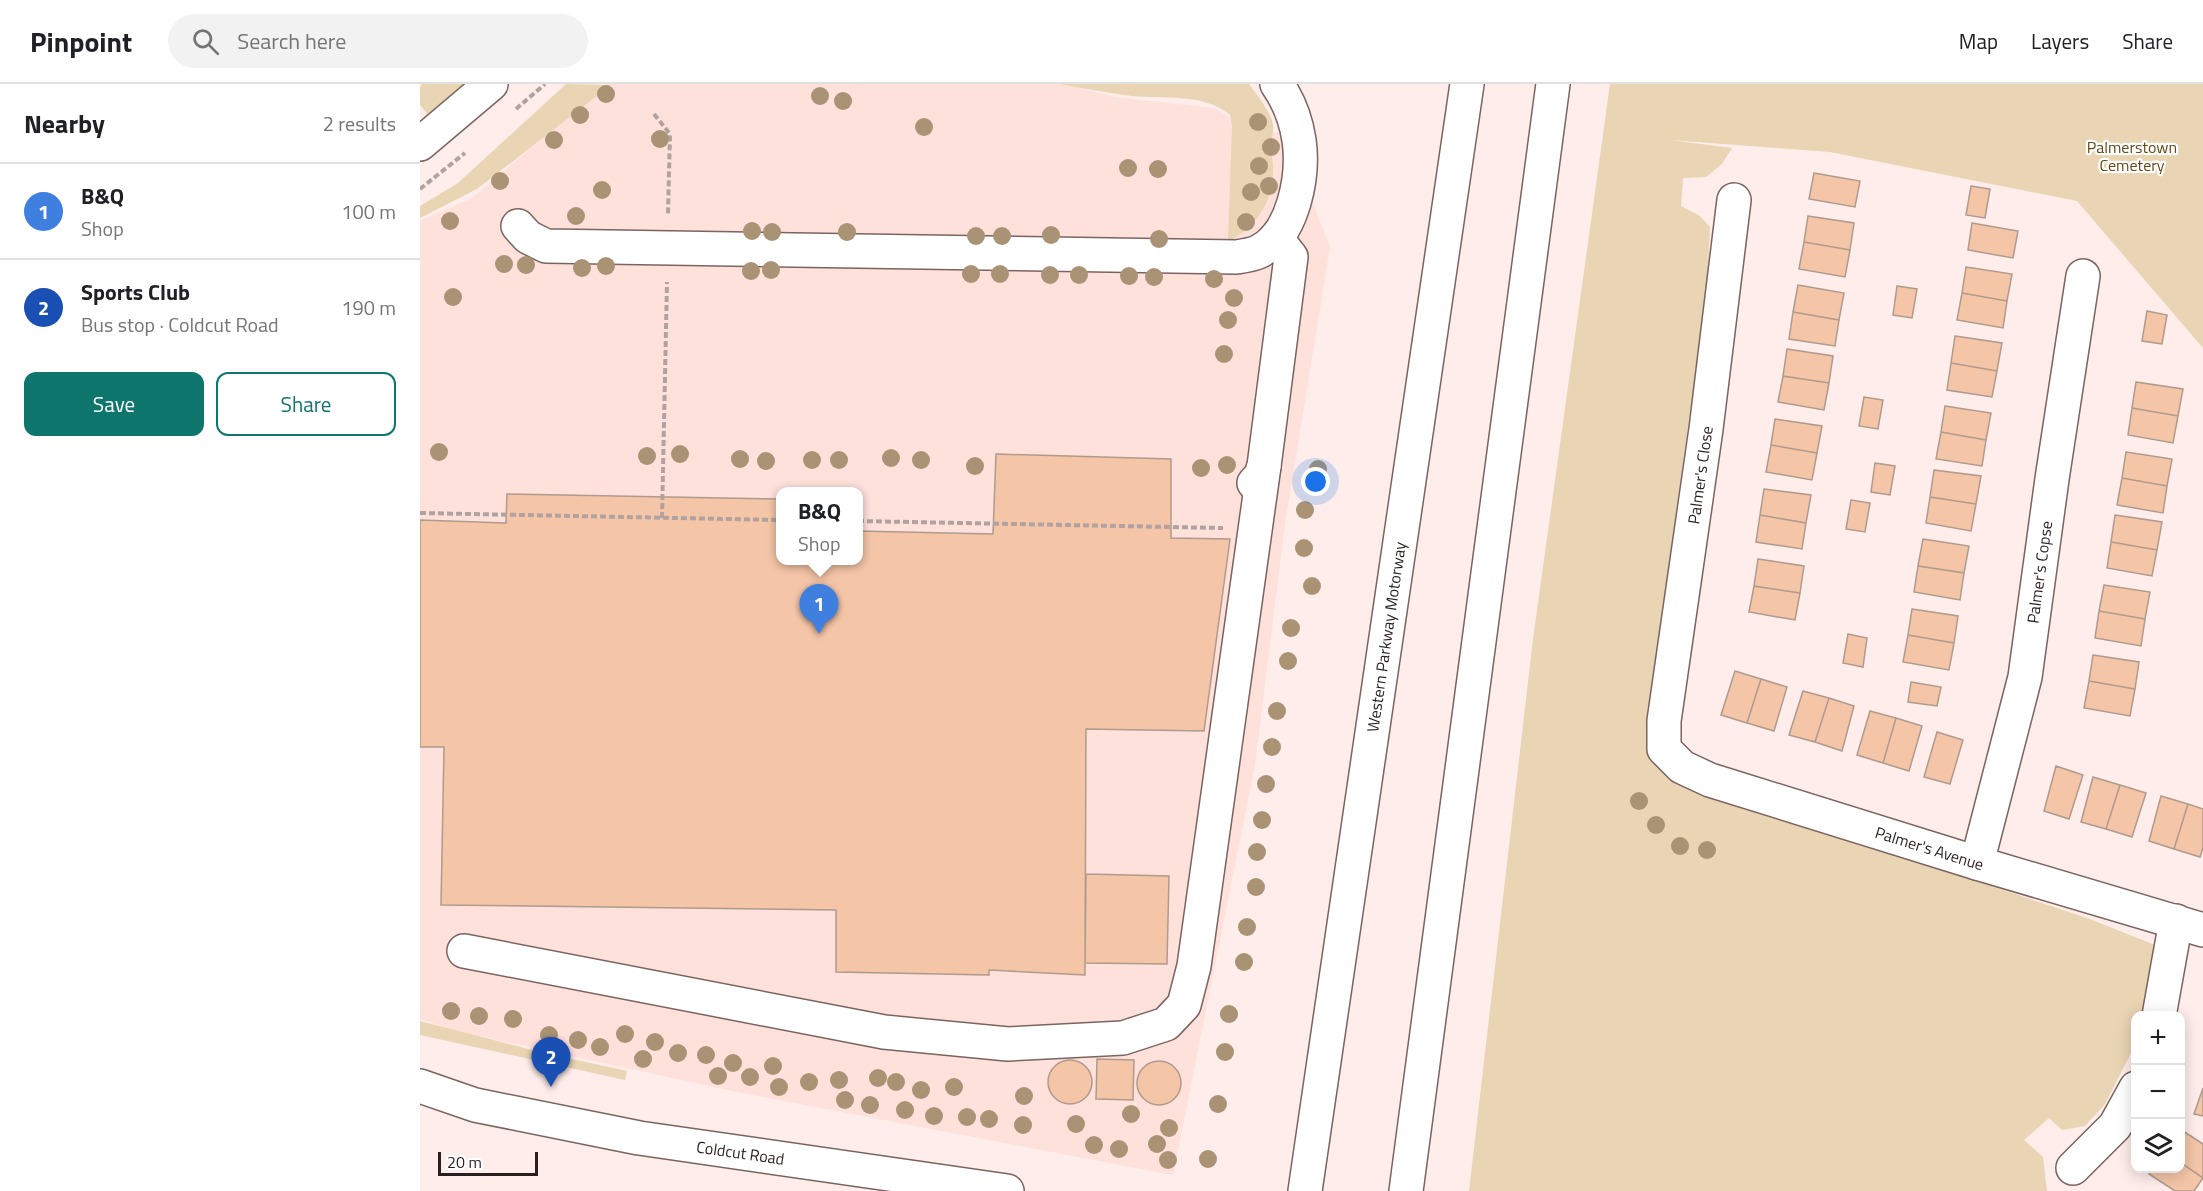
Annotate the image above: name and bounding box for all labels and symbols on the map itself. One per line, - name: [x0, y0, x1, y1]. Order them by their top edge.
- park label: Palmerstown Cemetery: [2087, 135, 2177, 177]
- street label: Palmer's Close: [1681, 424, 1719, 526]
- your location: [1301, 467, 1330, 496]
- street label: Palmer's Copse: [2020, 519, 2058, 625]
- street label: Western Parkway Motorway: [1360, 540, 1412, 734]
- pin: 1: [800, 584, 838, 634]
- street label: Palmer's Avenue: [1872, 820, 1987, 876]
- pin: 2: [532, 1038, 570, 1087]
- street label: Coldcut Road: [695, 1134, 786, 1171]
- scale bar: [438, 1149, 538, 1176]

